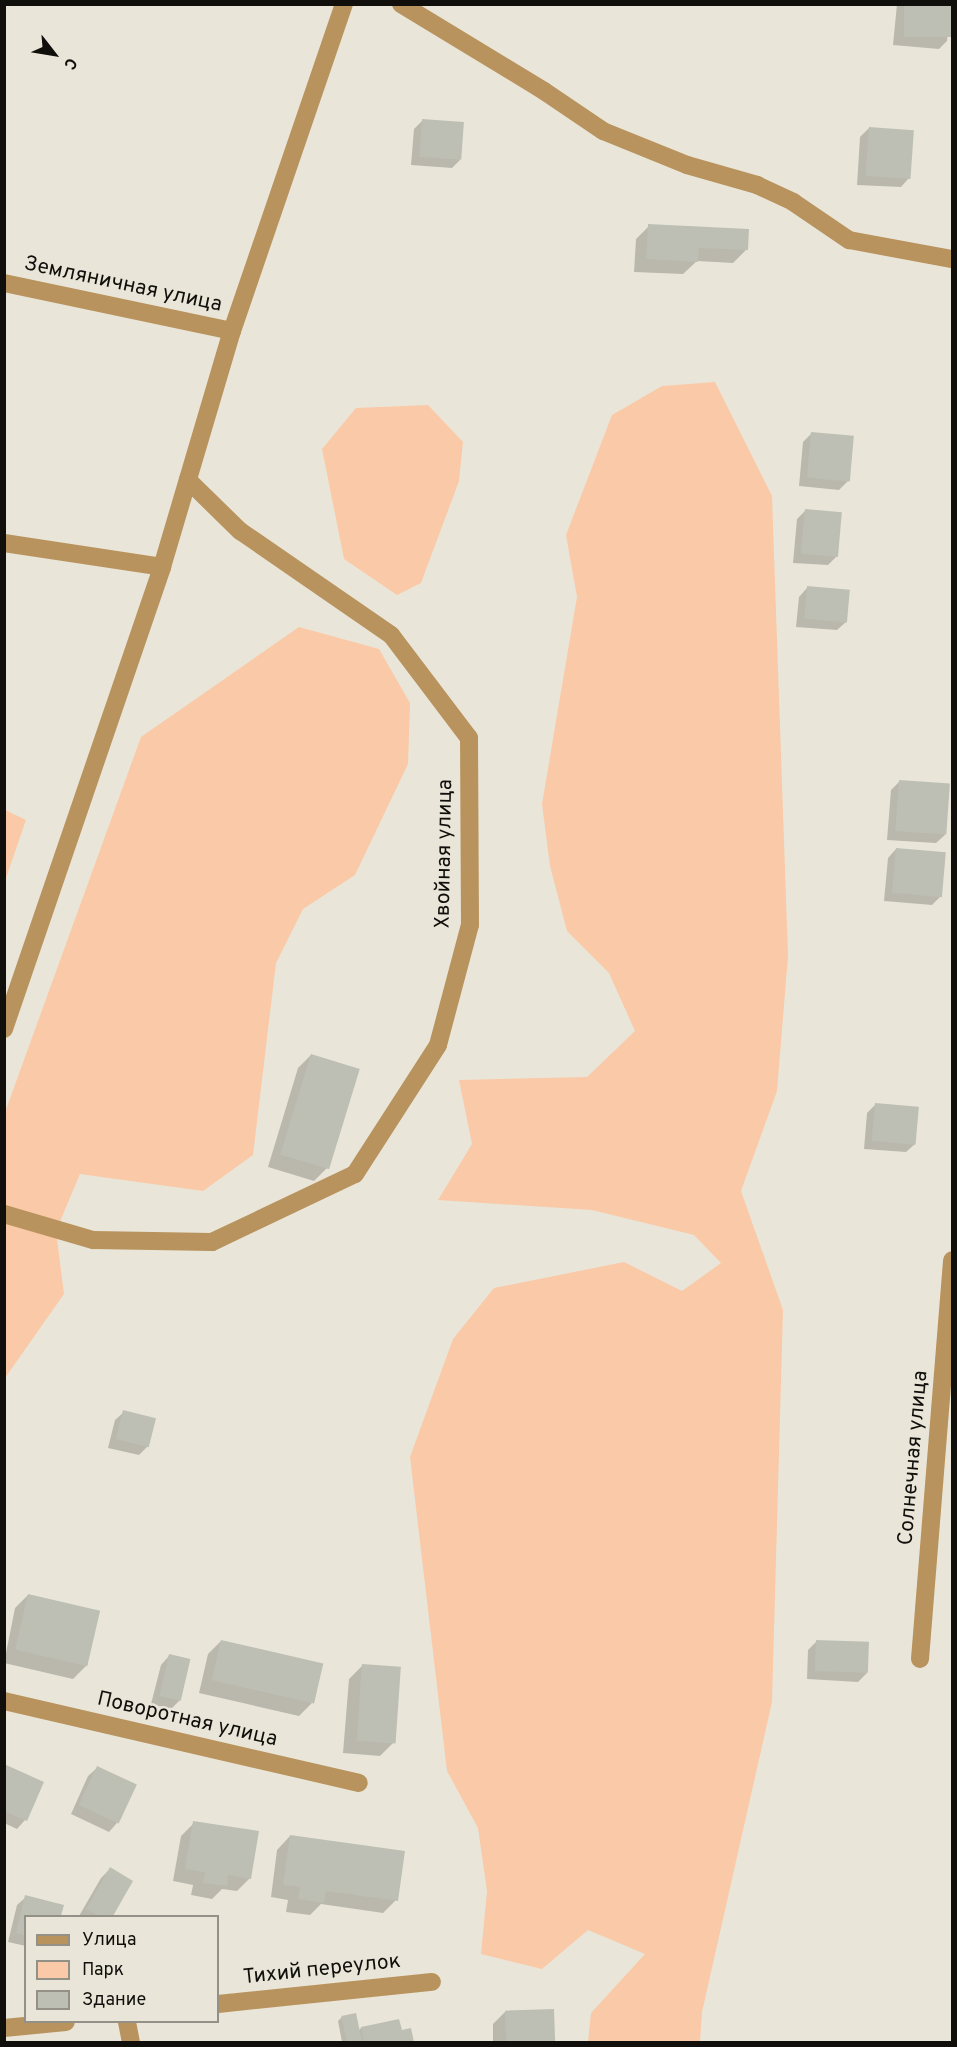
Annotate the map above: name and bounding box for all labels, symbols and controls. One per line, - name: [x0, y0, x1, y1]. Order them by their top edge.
- north arrow: [24, 24, 84, 84]
- text: С: [58, 54, 81, 73]
- street label: Земляничная улица: [22, 252, 224, 318]
- street label: Хвойная улица: [431, 779, 459, 929]
- street label: Солнечная улица: [894, 1370, 934, 1546]
- street label: Поворотная улица: [94, 1687, 280, 1753]
- legend: [24, 1915, 219, 2023]
- text: Улица: [82, 1929, 136, 1952]
- street label: Тихий переулок: [242, 1949, 402, 1991]
- text: Парк: [82, 1959, 124, 1982]
- text: Здание: [82, 1989, 146, 2012]

